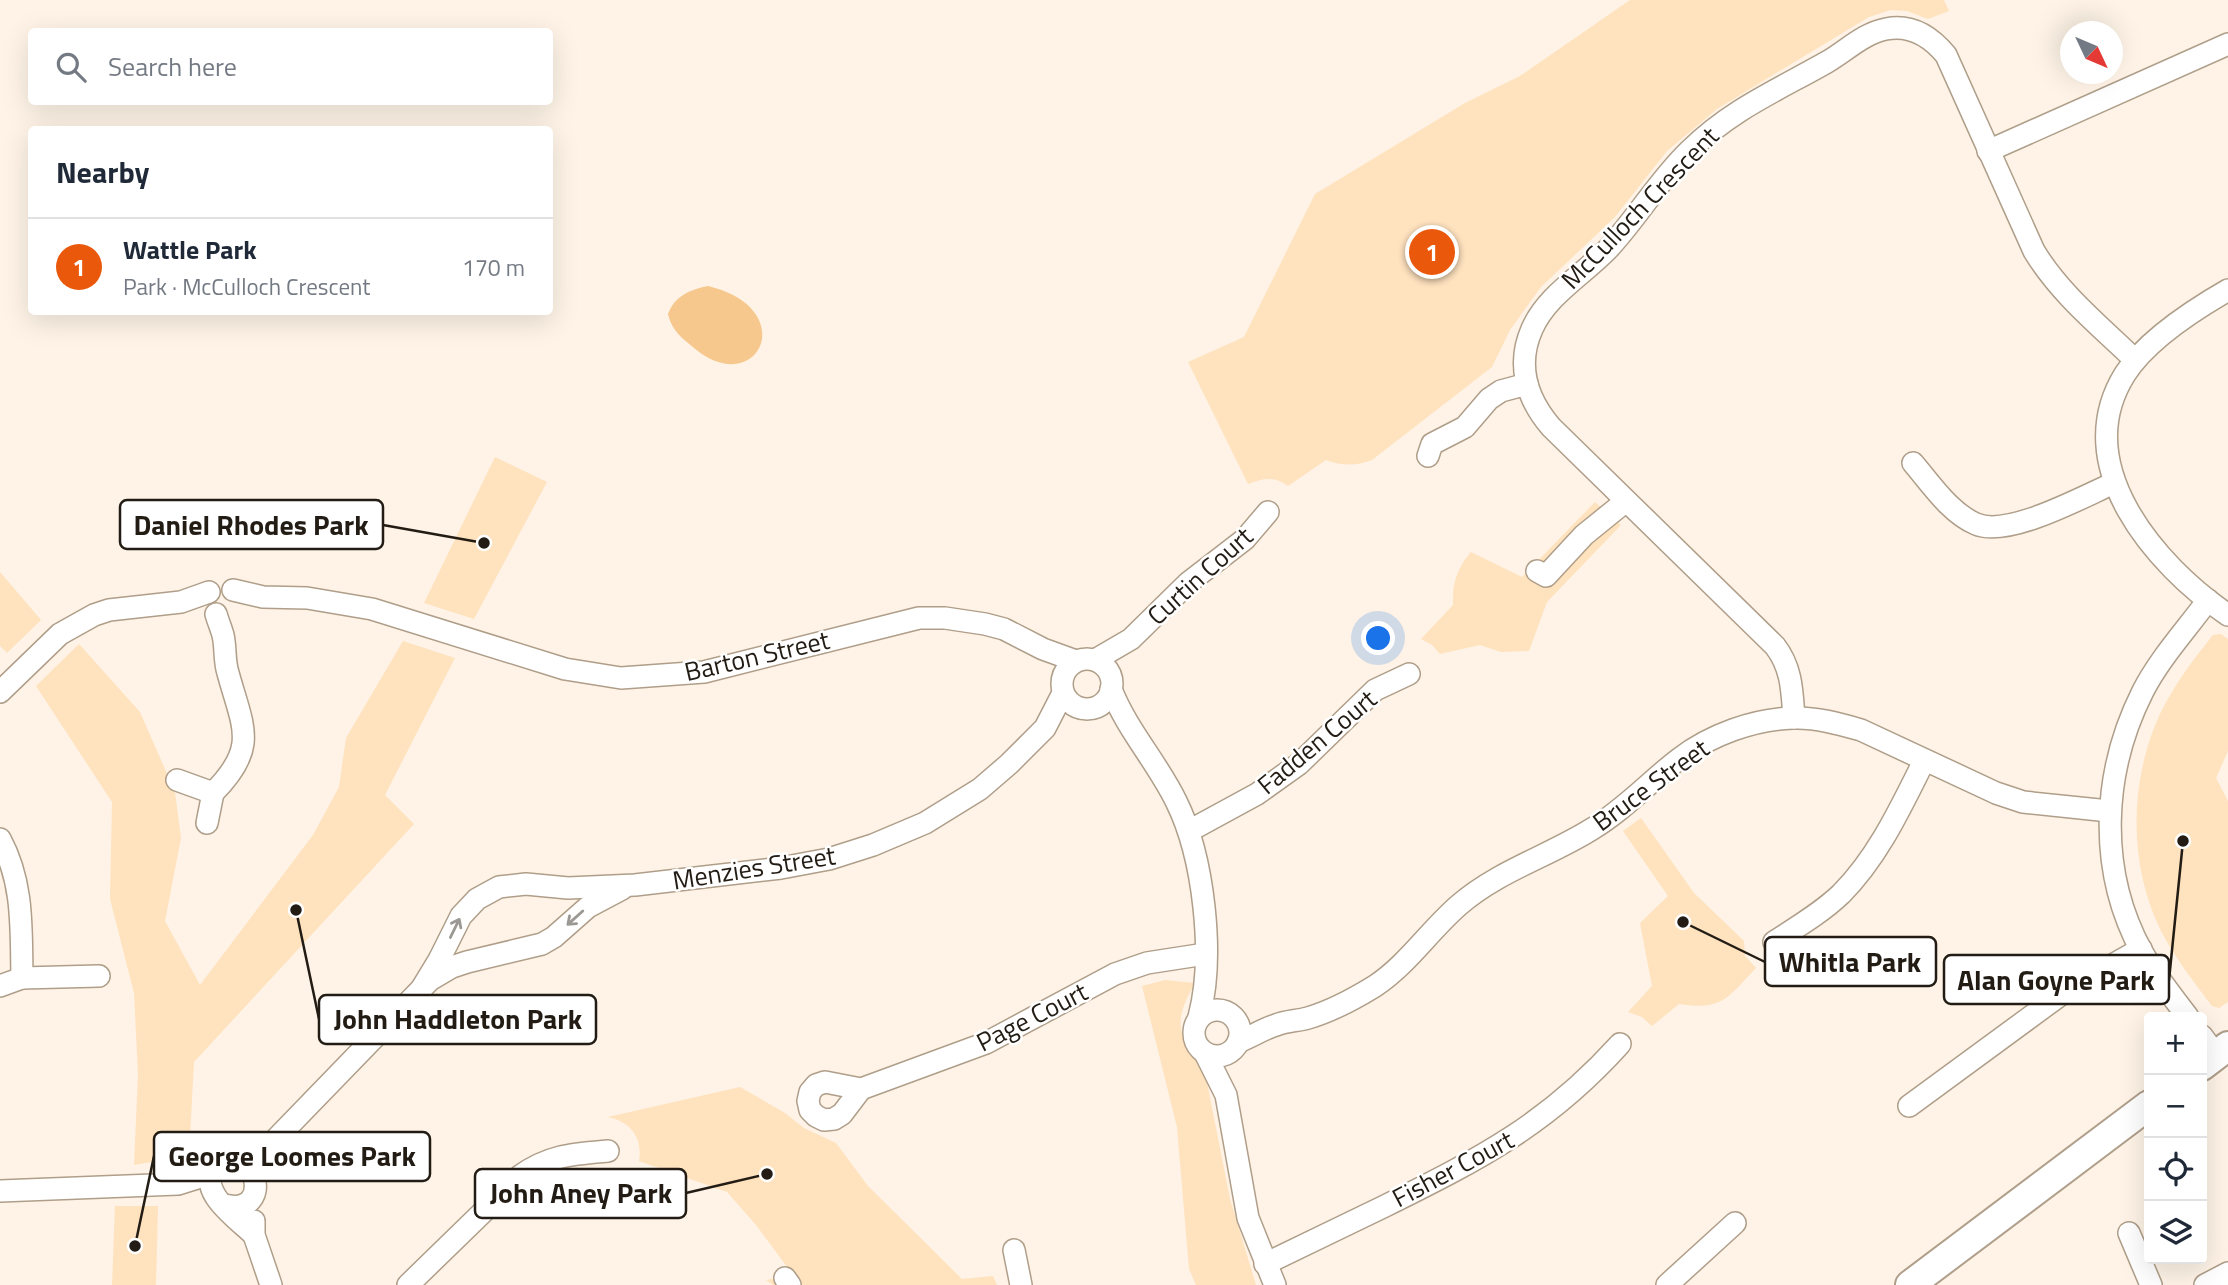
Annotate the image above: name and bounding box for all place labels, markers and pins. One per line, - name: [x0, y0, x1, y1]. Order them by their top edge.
- pin: 1: [1409, 226, 1455, 278]
- callout: Daniel Rhodes Park: [120, 500, 383, 549]
- callout: Whitla Park: [1765, 937, 1936, 986]
- callout: Alan Goyne Park: [1944, 955, 2169, 1004]
- callout: John Haddleton Park: [319, 995, 596, 1044]
- callout: George Loomes Park: [154, 1132, 430, 1181]
- callout: John Aney Park: [475, 1169, 686, 1218]

